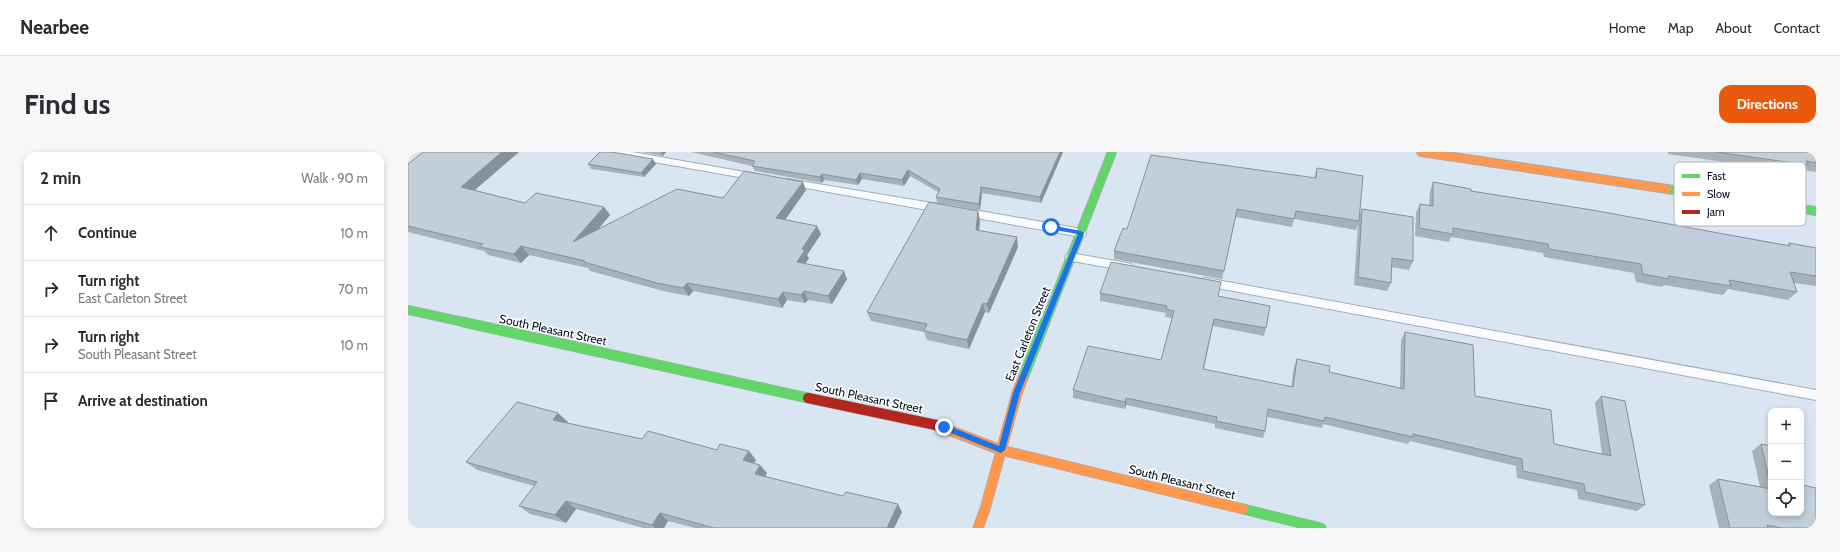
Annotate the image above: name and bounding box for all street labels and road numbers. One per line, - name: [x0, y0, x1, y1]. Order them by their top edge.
- street label: East Carleton Street: [1002, 284, 1053, 383]
- street label: South Pleasant Street: [498, 311, 608, 348]
- street label: South Pleasant Street: [814, 379, 924, 416]
- street label: South Pleasant Street: [1127, 461, 1237, 502]

